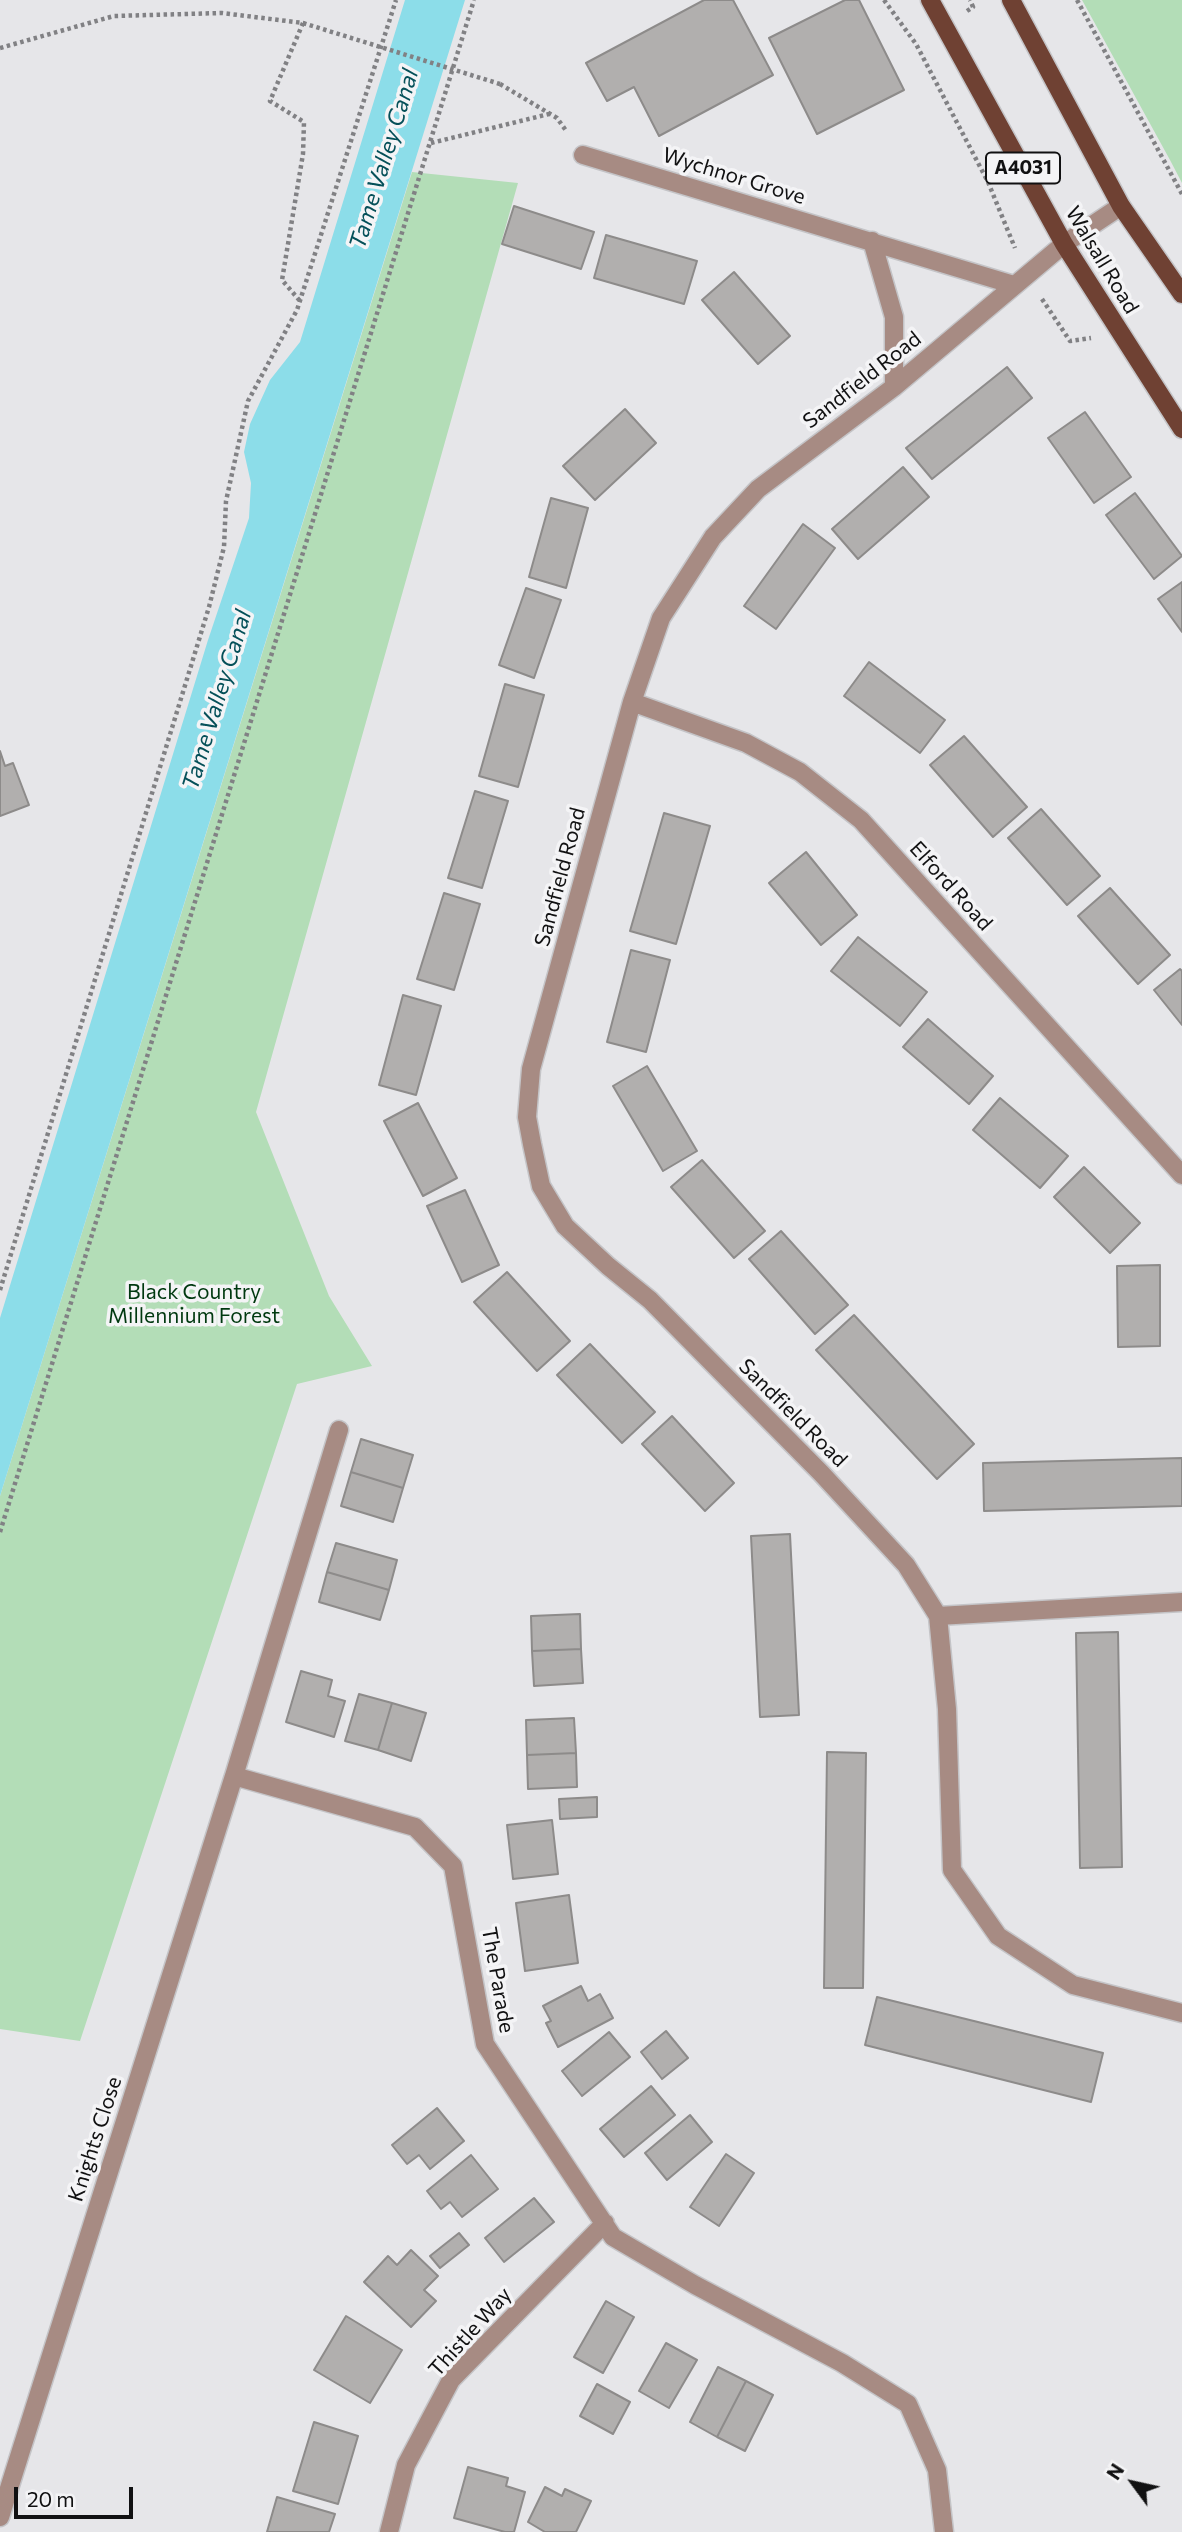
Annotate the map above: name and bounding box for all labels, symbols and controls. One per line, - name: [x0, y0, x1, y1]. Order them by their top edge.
- water label: Tame Valley Canal: [344, 66, 424, 252]
- street label: Wychnor Grove: [660, 142, 808, 210]
- road number: A4031: [986, 152, 1060, 184]
- street label: Walsall Road: [1060, 202, 1144, 318]
- street label: Sandfield Road: [798, 326, 926, 434]
- water label: Tame Valley Canal: [177, 607, 257, 793]
- street label: Sandfield Road: [529, 805, 591, 949]
- street label: Elford Road: [904, 836, 998, 936]
- park label: Black Country Millennium Forest: [108, 1279, 280, 1329]
- street label: Sandfield Road: [734, 1354, 852, 1472]
- street label: The Parade: [476, 1925, 520, 2035]
- street label: Knights Close: [63, 2073, 127, 2205]
- street label: Thistle Way: [423, 2282, 517, 2382]
- north arrow: [1098, 2448, 1168, 2518]
- text: N: [1101, 2459, 1128, 2484]
- scale bar: [18, 2472, 136, 2516]
- text: 20 m: [27, 2486, 75, 2511]

